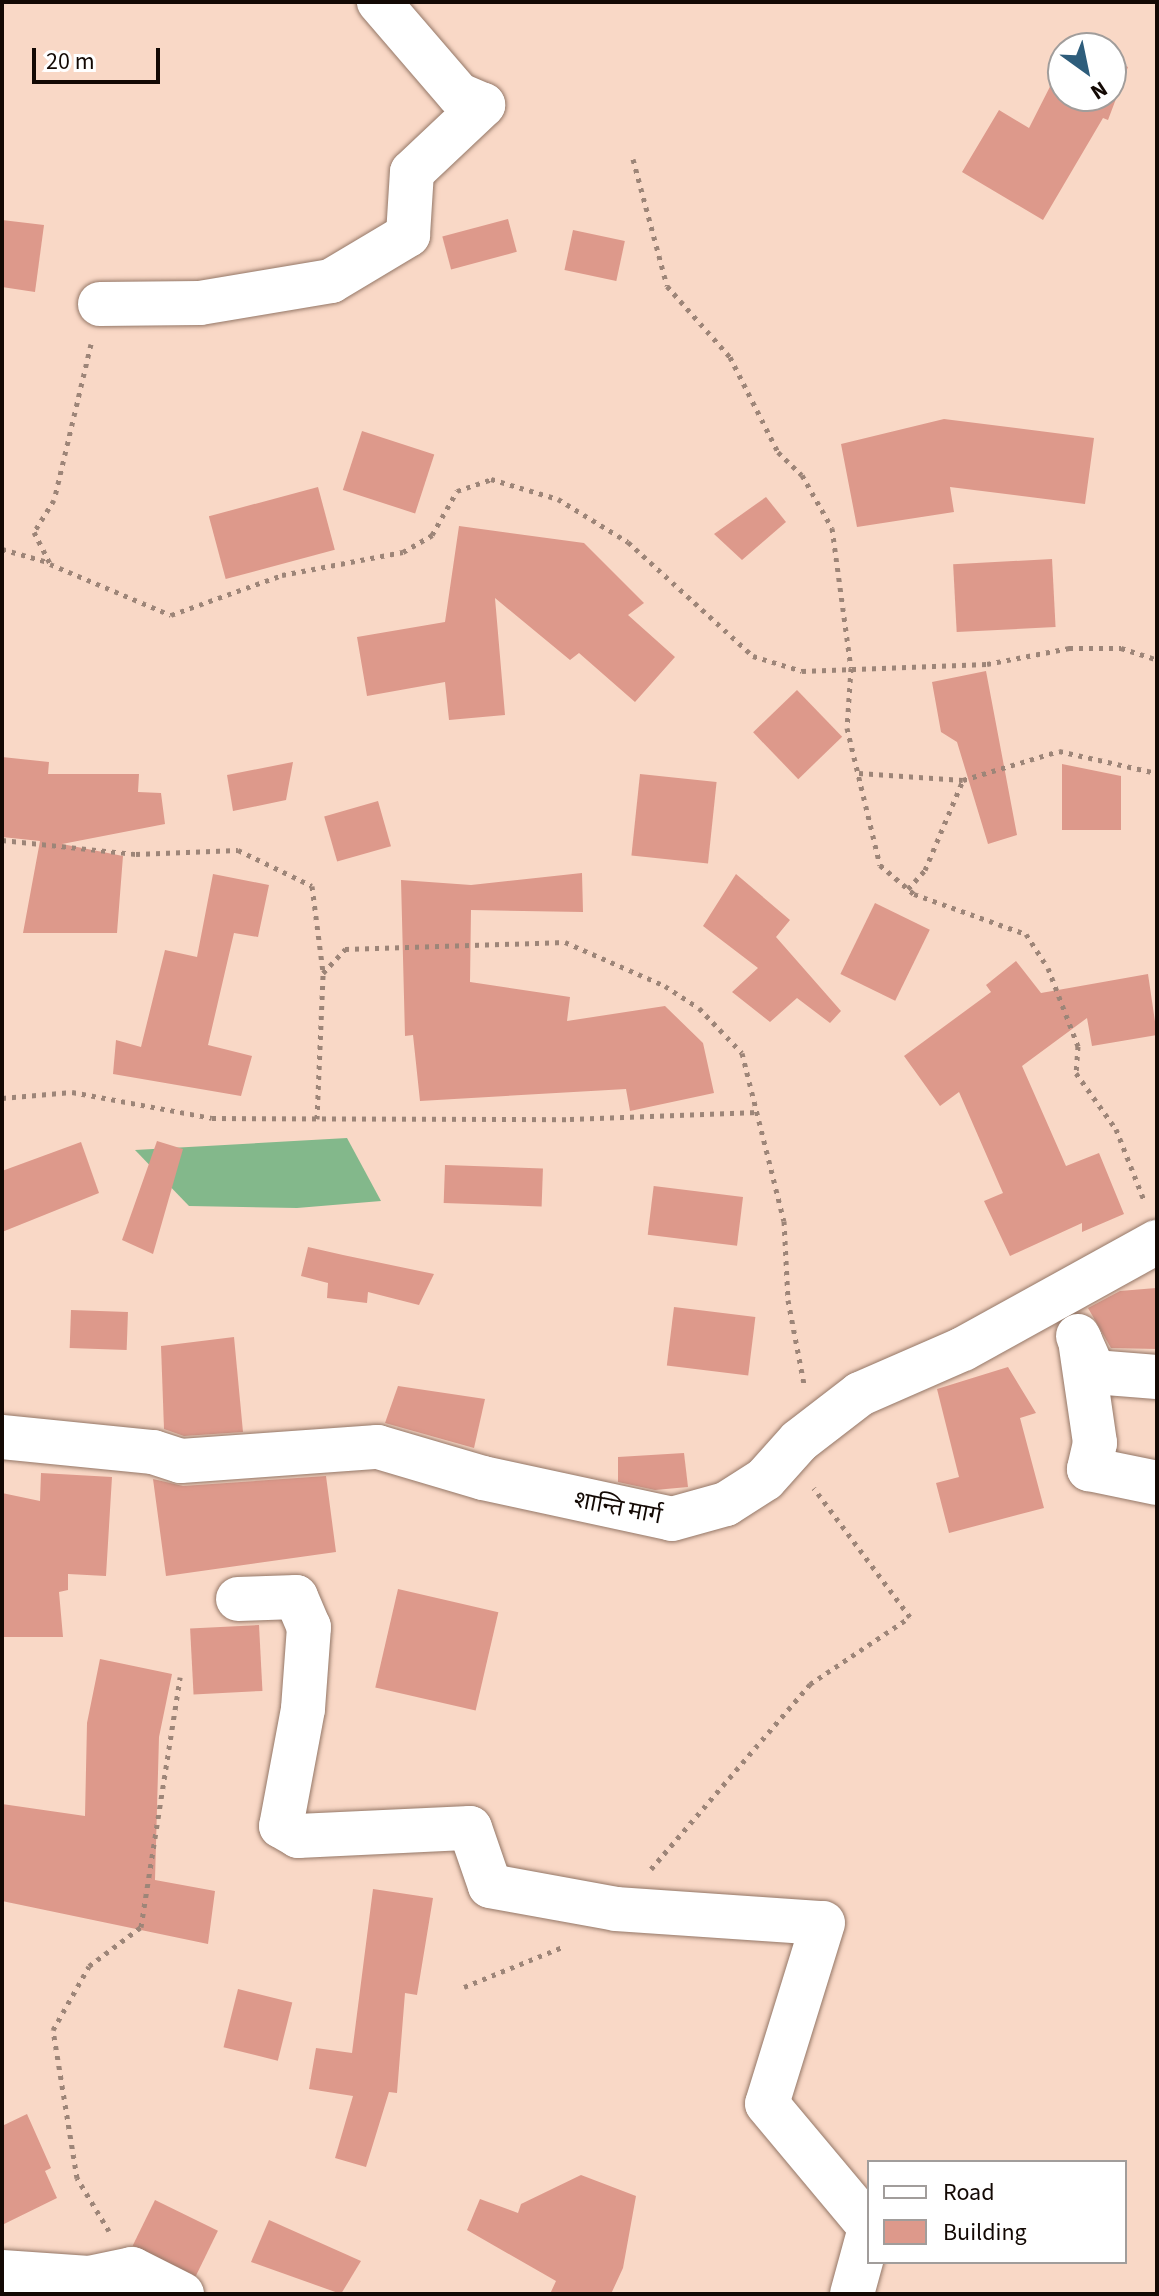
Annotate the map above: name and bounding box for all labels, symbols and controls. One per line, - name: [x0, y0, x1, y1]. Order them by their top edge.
- scale bar: [36, 32, 164, 82]
- north arrow: [1047, 32, 1127, 112]
- text: 20 m: [46, 44, 95, 79]
- text: N: [1084, 73, 1114, 108]
- street label: शान्ति मार्ग: [572, 1485, 664, 1531]
- legend: [867, 2160, 1127, 2264]
- text: Road: [943, 2175, 995, 2210]
- text: Building: [943, 2215, 1027, 2250]

